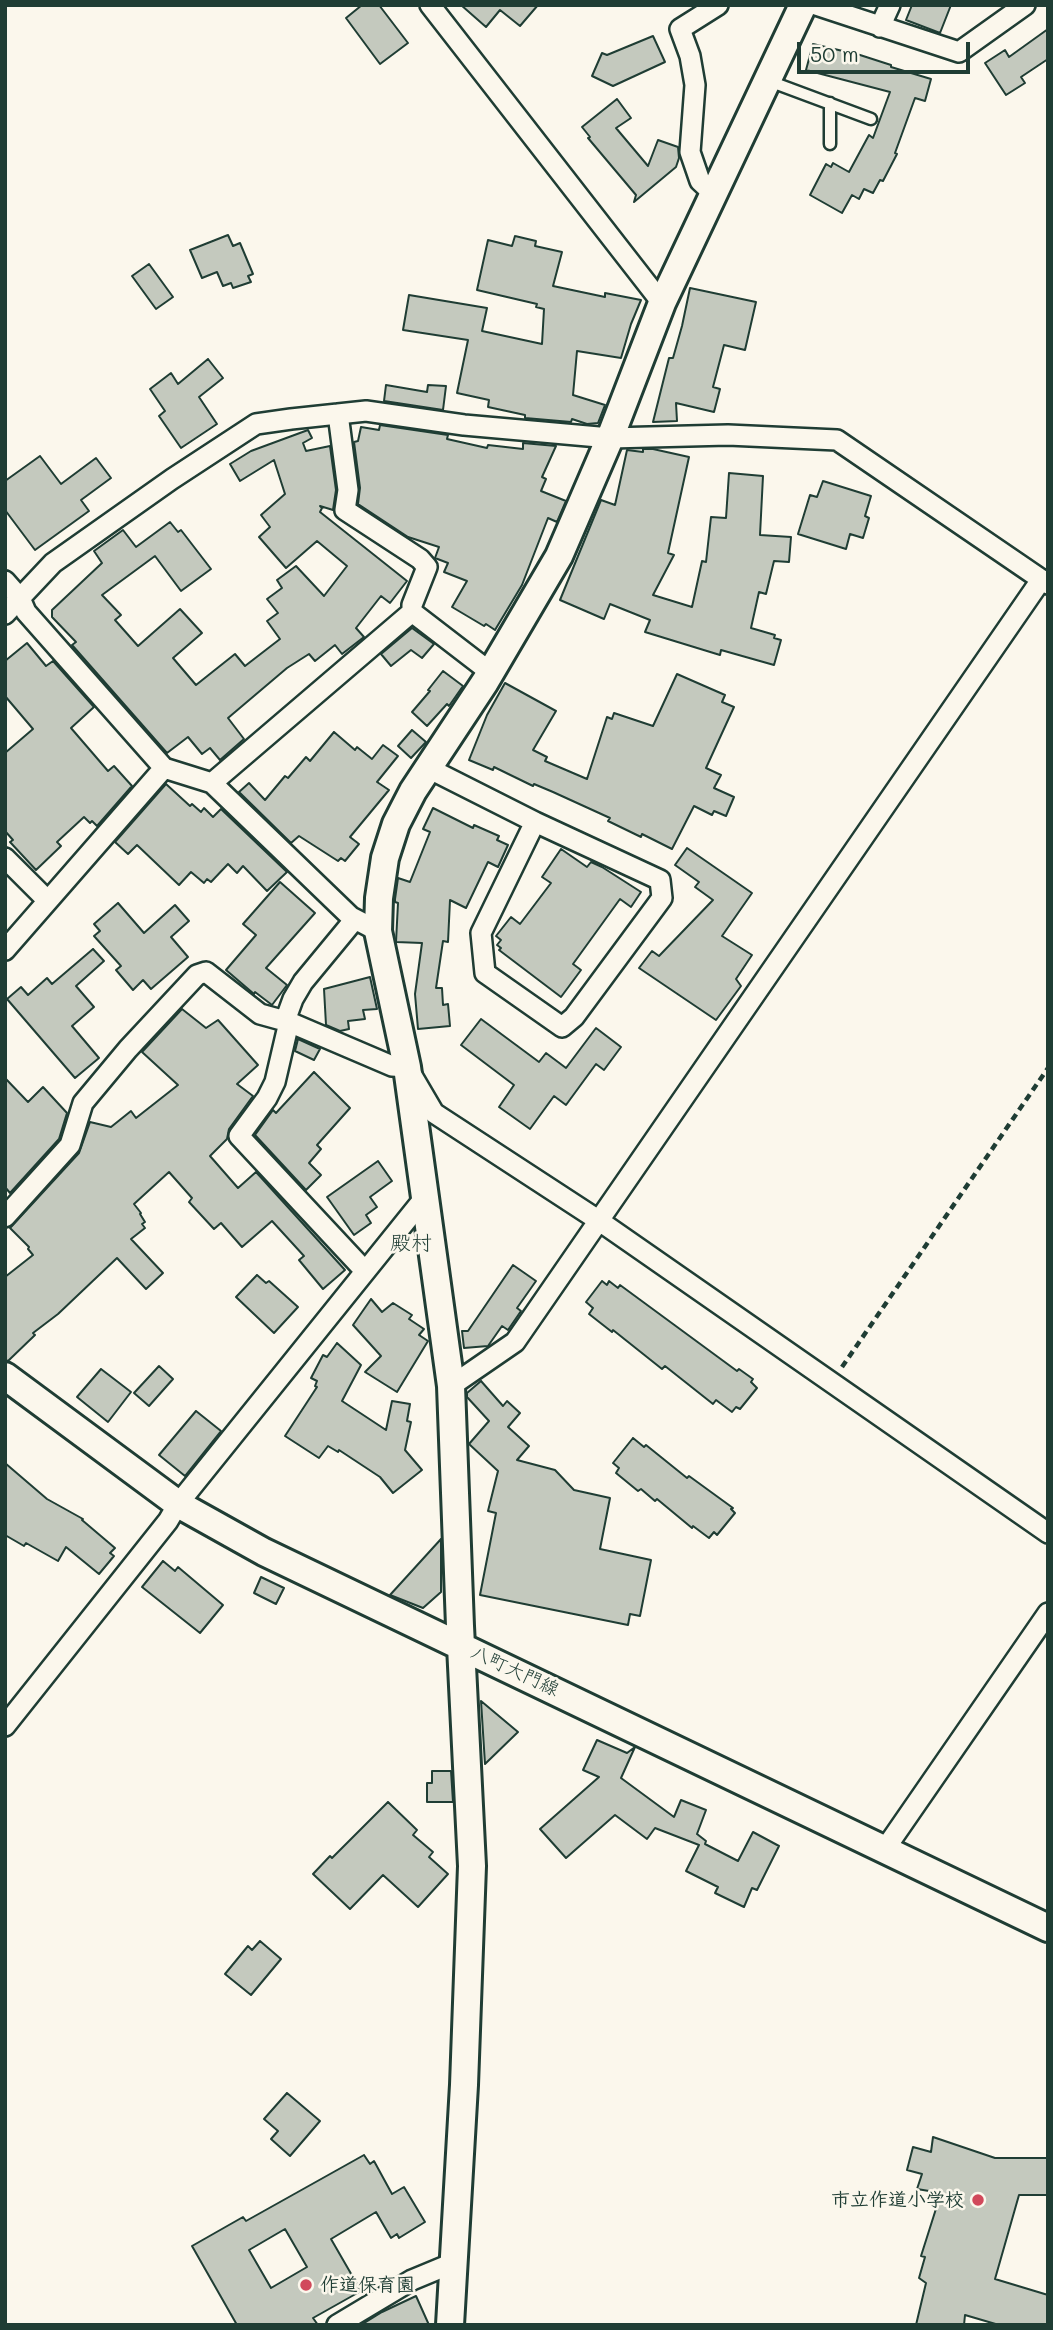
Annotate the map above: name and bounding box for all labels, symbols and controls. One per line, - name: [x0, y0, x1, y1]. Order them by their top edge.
- scale bar: [801, 28, 974, 72]
- text: 50 m: [810, 40, 859, 67]
- district label: 殿村: [390, 1231, 432, 1257]
- street label: 八町大門線: [467, 1641, 563, 1701]
- place label: 市立作道小学校: [831, 2189, 964, 2211]
- marker: 市立作道小学校: [970, 2192, 986, 2208]
- place label: 作道保育園: [320, 2274, 415, 2296]
- marker: 作道保育園: [298, 2277, 314, 2293]

